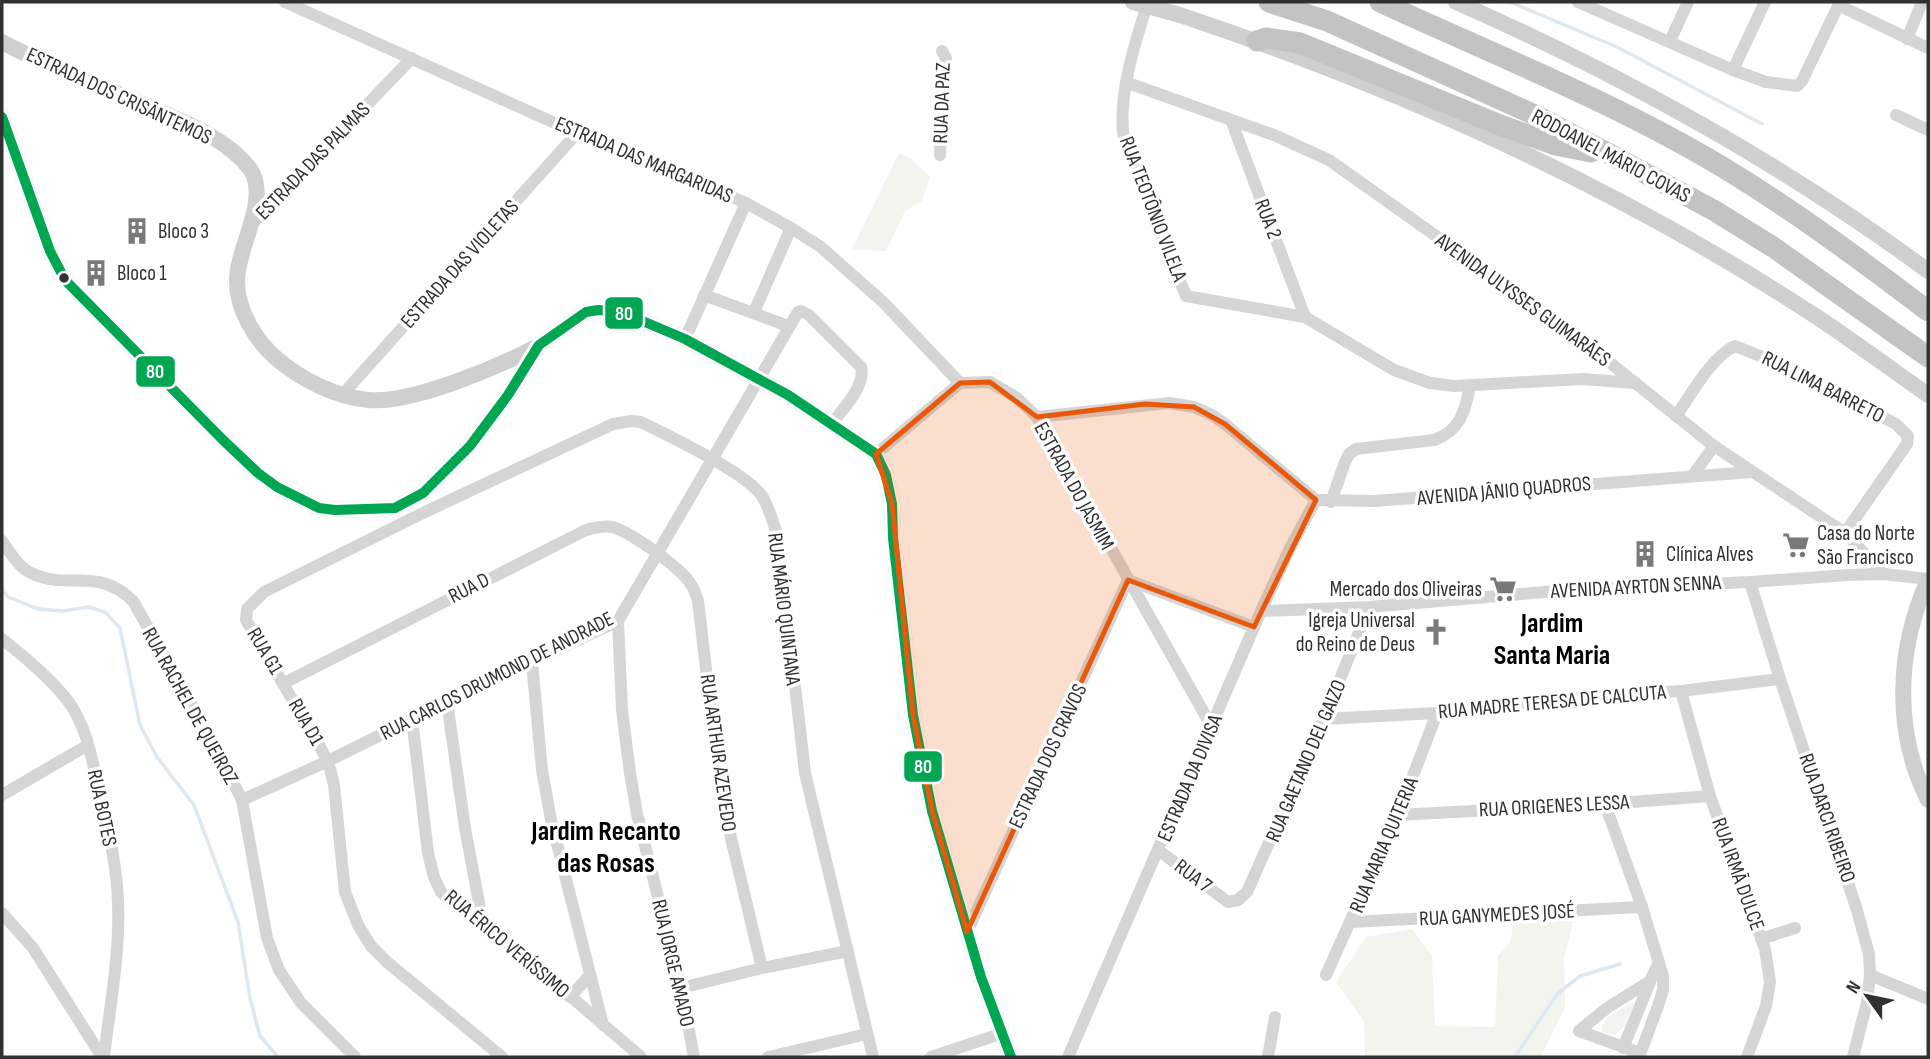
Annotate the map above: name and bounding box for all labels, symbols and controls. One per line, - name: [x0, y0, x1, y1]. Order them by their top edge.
- street label: ESTRADA DOS CRISÂNTEMOS: [22, 42, 216, 150]
- street label: RUA DA PAZ: [928, 62, 956, 144]
- street label: ESTRADA DAS PALMAS: [251, 97, 375, 225]
- street label: RODOANEL MÁRIO COVAS: [1527, 104, 1695, 208]
- street label: ESTRADA DAS MARGARIDAS: [551, 111, 737, 209]
- street label: RUA TEOTÔNIO VILELA: [1114, 133, 1192, 286]
- street label: ESTRADA DAS VIOLETAS: [396, 195, 524, 333]
- street label: RUA 2: [1249, 195, 1287, 243]
- building icon: Bloco 3: [122, 216, 152, 246]
- place label: Bloco 3: [158, 219, 209, 244]
- street label: AVENIDA ULYSSES GUIMARÃES: [1430, 227, 1616, 372]
- building icon: Bloco 1: [81, 258, 111, 288]
- place label: Bloco 1: [117, 261, 167, 286]
- unlabelled marker: [57, 271, 71, 285]
- line badge: 80: [604, 296, 644, 330]
- text: 80: [615, 303, 633, 326]
- street label: RUA LIMA BARRETO: [1758, 345, 1888, 429]
- line badge: 80: [135, 355, 176, 388]
- text: 80: [146, 361, 164, 384]
- street label: ESTRADA DO JASMIM: [1029, 418, 1119, 554]
- street label: AVENIDA JÂNIO QUADROS: [1415, 471, 1592, 511]
- place label: Casa do Norte São Francisco: [1817, 521, 1915, 570]
- supermarket icon: Casa do Norte São Francisco: [1781, 530, 1811, 560]
- street label: RUA MÁRIO QUINTANA: [762, 531, 806, 688]
- building icon: Clínica Alves: [1630, 539, 1660, 569]
- place label: Clínica Alves: [1666, 542, 1754, 567]
- street label: RUA D: [444, 567, 494, 609]
- street label: AVENIDA AYRTON SENNA: [1549, 570, 1723, 604]
- supermarket icon: Mercado dos Oliveiras: [1488, 574, 1518, 604]
- place label: Mercado dos Oliveiras: [1330, 577, 1482, 602]
- street label: RUA CARLOS DRUMOND DE ANDRADE: [376, 606, 618, 746]
- district label: Jardim Santa Maria: [1494, 607, 1610, 672]
- place label: Igreja Universal do Reino de Deus: [1296, 608, 1415, 657]
- church icon: Igreja Universal do Reino de Deus: [1421, 617, 1451, 647]
- street label: RUA RACHEL DE QUEIROZ: [137, 623, 244, 789]
- street label: RUA G1: [241, 623, 289, 679]
- street label: RUA ARTHUR AZEVEDO: [695, 673, 741, 833]
- street label: RUA GAETANO DEL GAIZO: [1261, 676, 1351, 846]
- street label: RUA MADRE TERESA DE CALCUTA: [1437, 679, 1668, 724]
- street label: ESTRADA DOS CRAVOS: [1004, 680, 1092, 832]
- street label: RUA D1: [283, 694, 330, 750]
- street label: ESTRADA DA DIVISA: [1152, 710, 1228, 845]
- line badge: 80: [903, 750, 943, 783]
- street label: RUA DARCI RIBEIRO: [1793, 750, 1861, 886]
- text: 80: [914, 756, 932, 779]
- street label: RUA BOTES: [82, 767, 122, 849]
- street label: RUA MARIA QUITERIA: [1344, 772, 1424, 917]
- street label: RUA ORIGENES LESSA: [1478, 790, 1631, 822]
- street label: RUA IRMÃ DULCE: [1706, 814, 1770, 934]
- district label: Jardim Recanto das Rosas: [530, 815, 681, 880]
- street label: RUA 7: [1169, 854, 1217, 899]
- street label: RUA ÉRICO VERÍSSIMO: [439, 885, 575, 1003]
- street label: RUA JORGE AMADO: [646, 897, 700, 1029]
- street label: RUA GANYMEDES JOSÉ: [1419, 898, 1575, 932]
- north arrow: [1832, 961, 1902, 1031]
- text: N: [1842, 977, 1866, 998]

